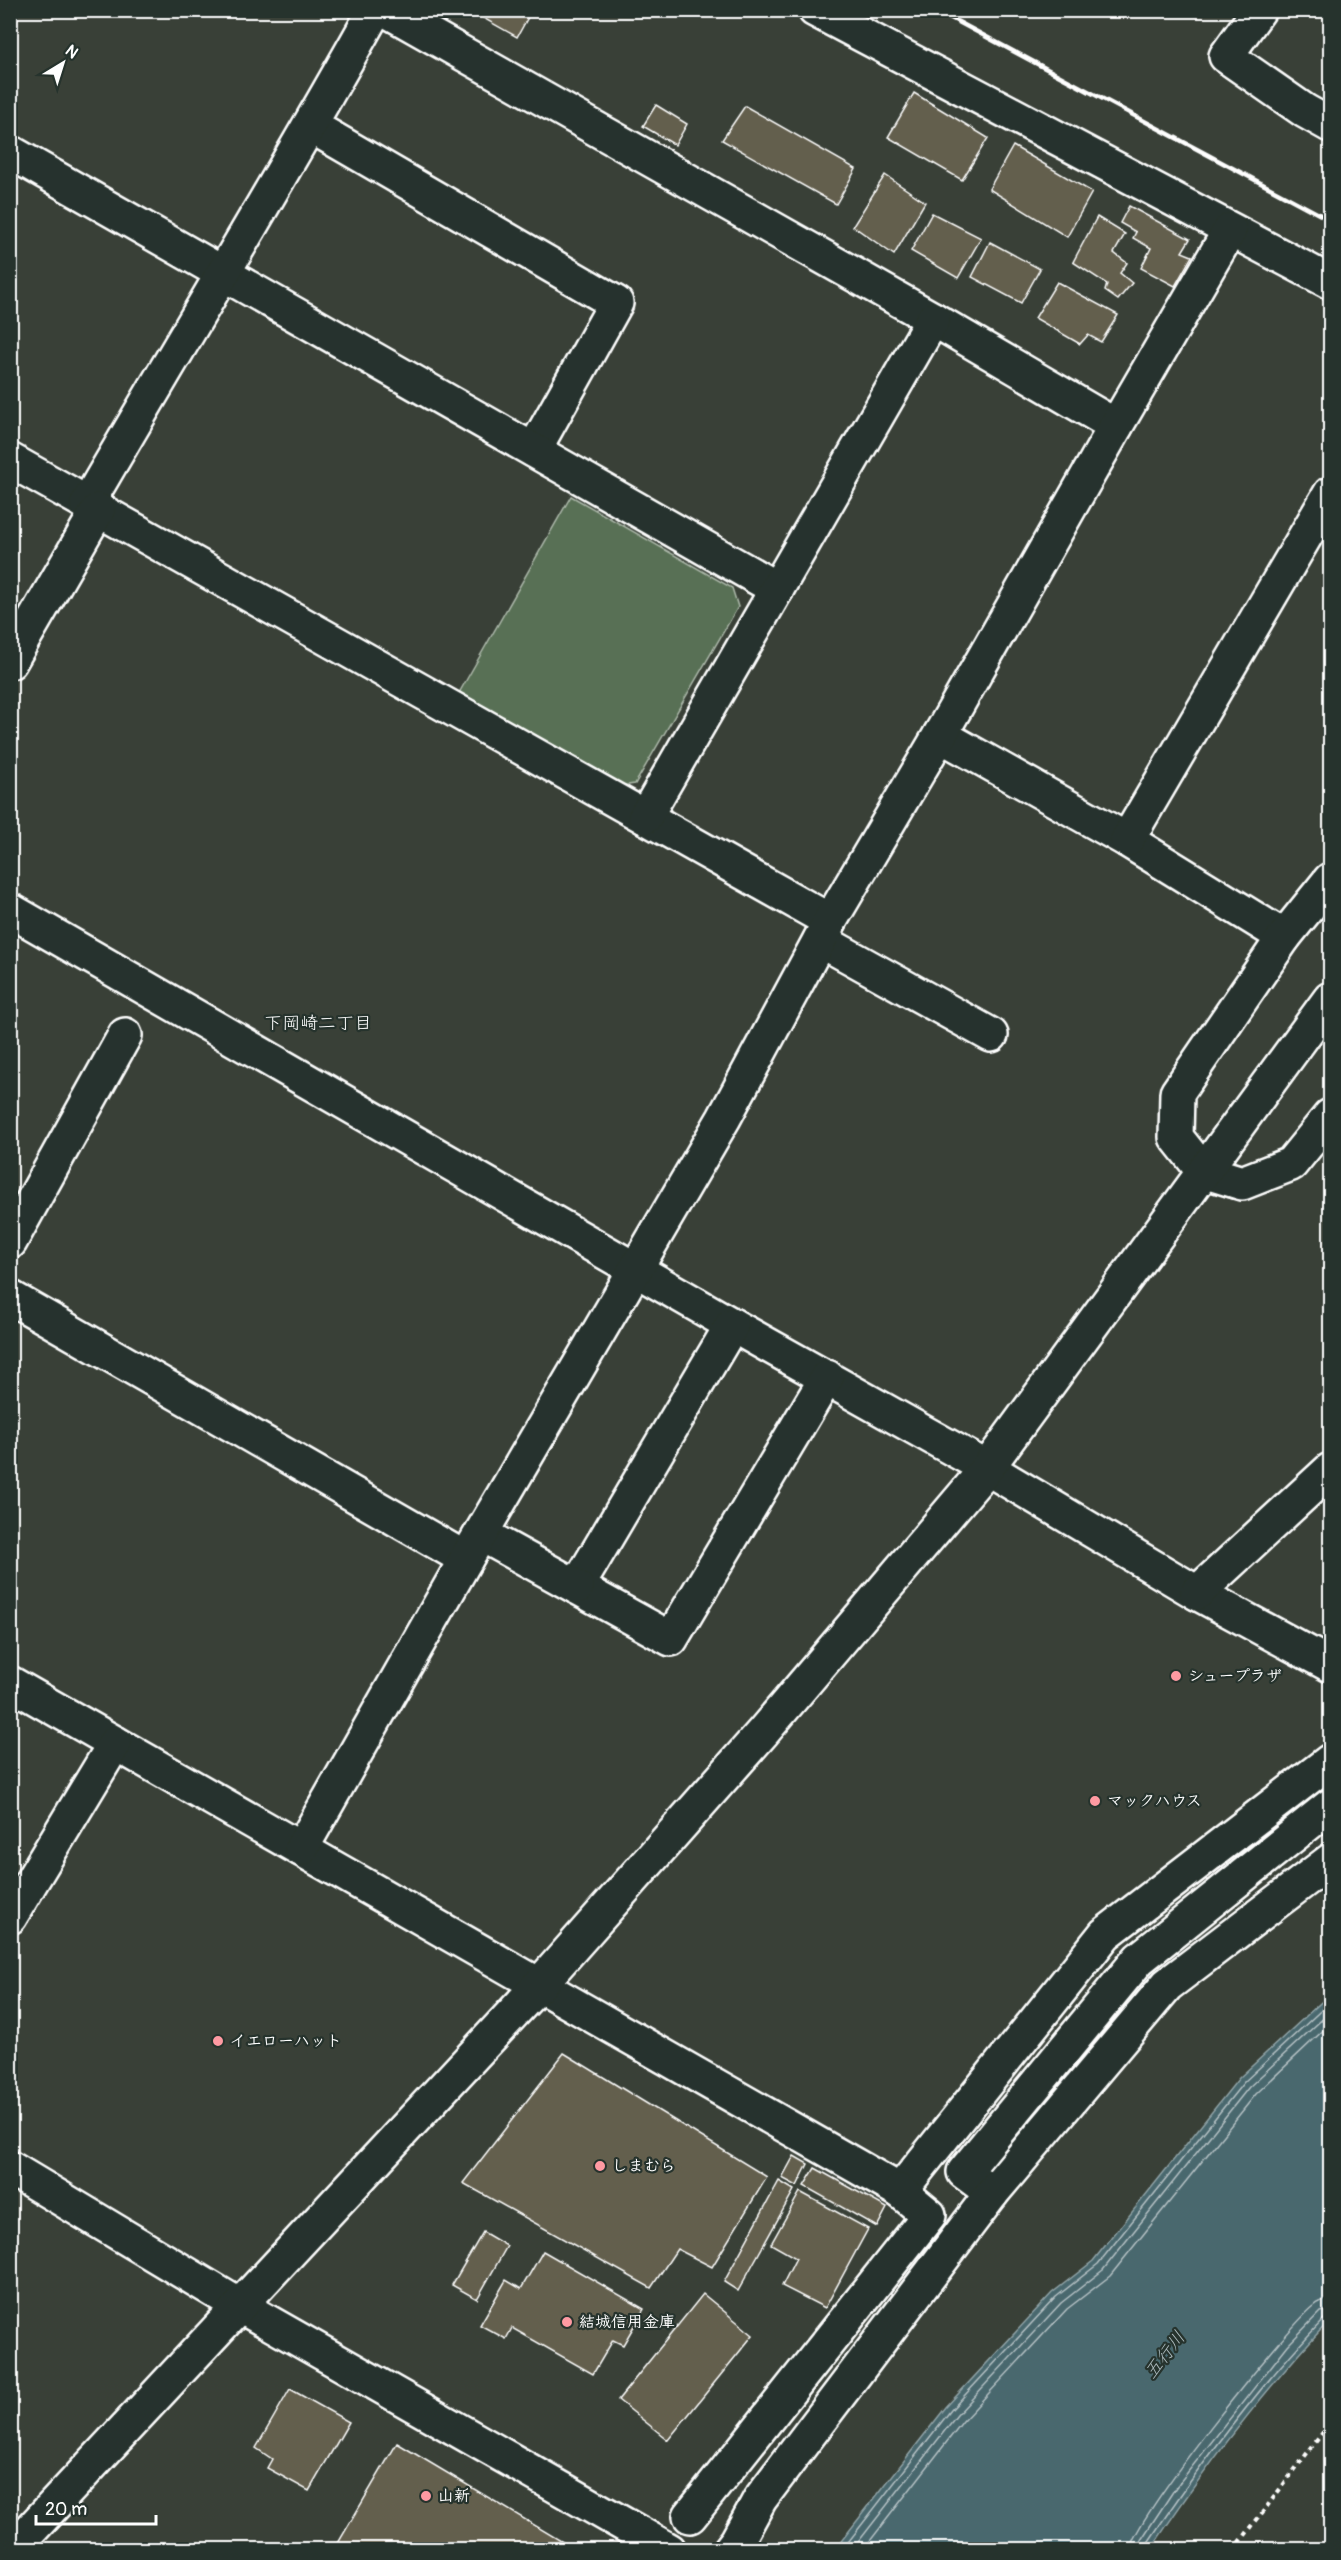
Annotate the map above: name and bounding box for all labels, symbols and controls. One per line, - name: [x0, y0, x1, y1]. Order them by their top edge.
- north arrow: [33, 33, 93, 93]
- text: N: [61, 41, 82, 63]
- district label: 下岡崎二丁目: [264, 1012, 372, 1035]
- place label: シュープラザ: [1188, 1666, 1282, 1686]
- marker: シュープラザ: [1169, 1669, 1183, 1683]
- place label: マックハウス: [1107, 1791, 1202, 1811]
- marker: マックハウス: [1088, 1794, 1102, 1808]
- place label: イエローハット: [230, 2031, 342, 2051]
- marker: イエローハット: [211, 2034, 225, 2048]
- place label: しまむら: [612, 2156, 676, 2176]
- marker: しまむら: [593, 2159, 607, 2173]
- place label: 結城信用金庫: [579, 2312, 675, 2332]
- marker: 結城信用金庫: [560, 2315, 574, 2329]
- water label: 五行川: [1139, 2327, 1191, 2383]
- place label: 山新: [438, 2486, 470, 2506]
- scale bar: [36, 2488, 156, 2526]
- marker: 山新: [419, 2489, 433, 2503]
- text: 20 m: [45, 2498, 87, 2521]

